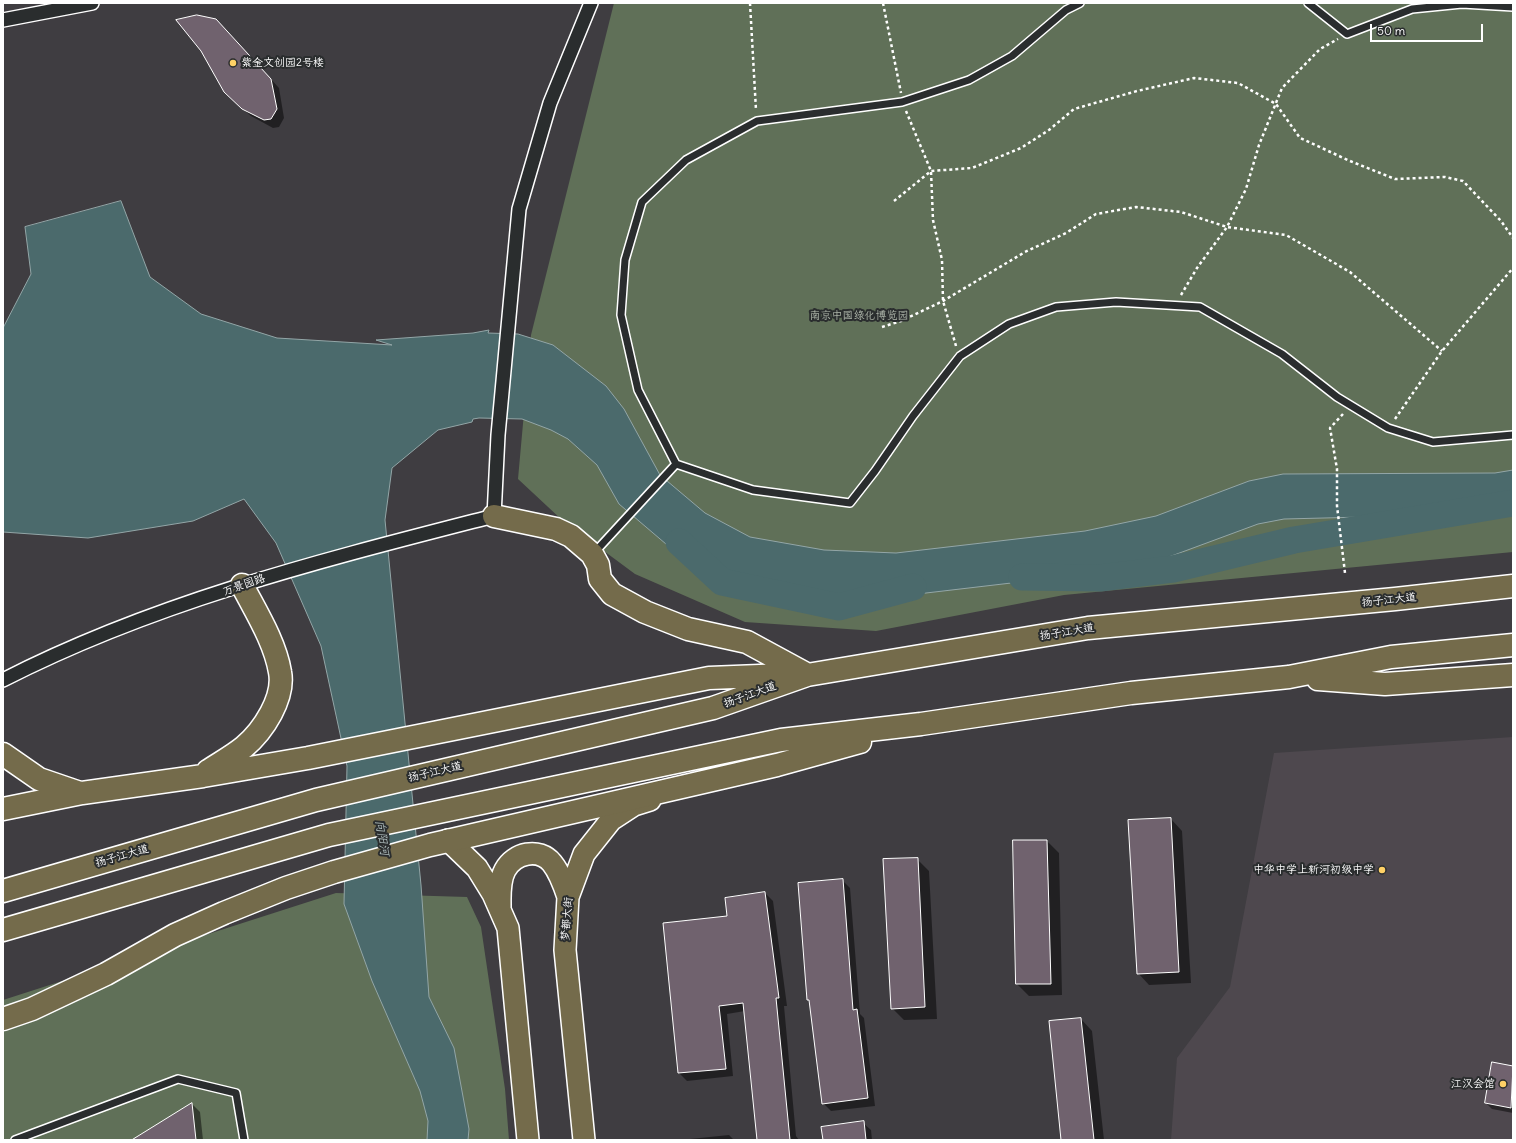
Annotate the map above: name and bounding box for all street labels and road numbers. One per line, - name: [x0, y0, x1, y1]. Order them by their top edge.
- street label: 万景园路: [221, 572, 267, 598]
- street label: 扬子江大道: [1361, 591, 1417, 609]
- street label: 扬子江大道: [1039, 621, 1095, 643]
- street label: 扬子江大道: [722, 679, 778, 711]
- street label: 扬子江大道: [407, 759, 463, 785]
- street label: 扬子江大道: [94, 842, 150, 870]
- street label: 梦都大街: [559, 897, 575, 941]

